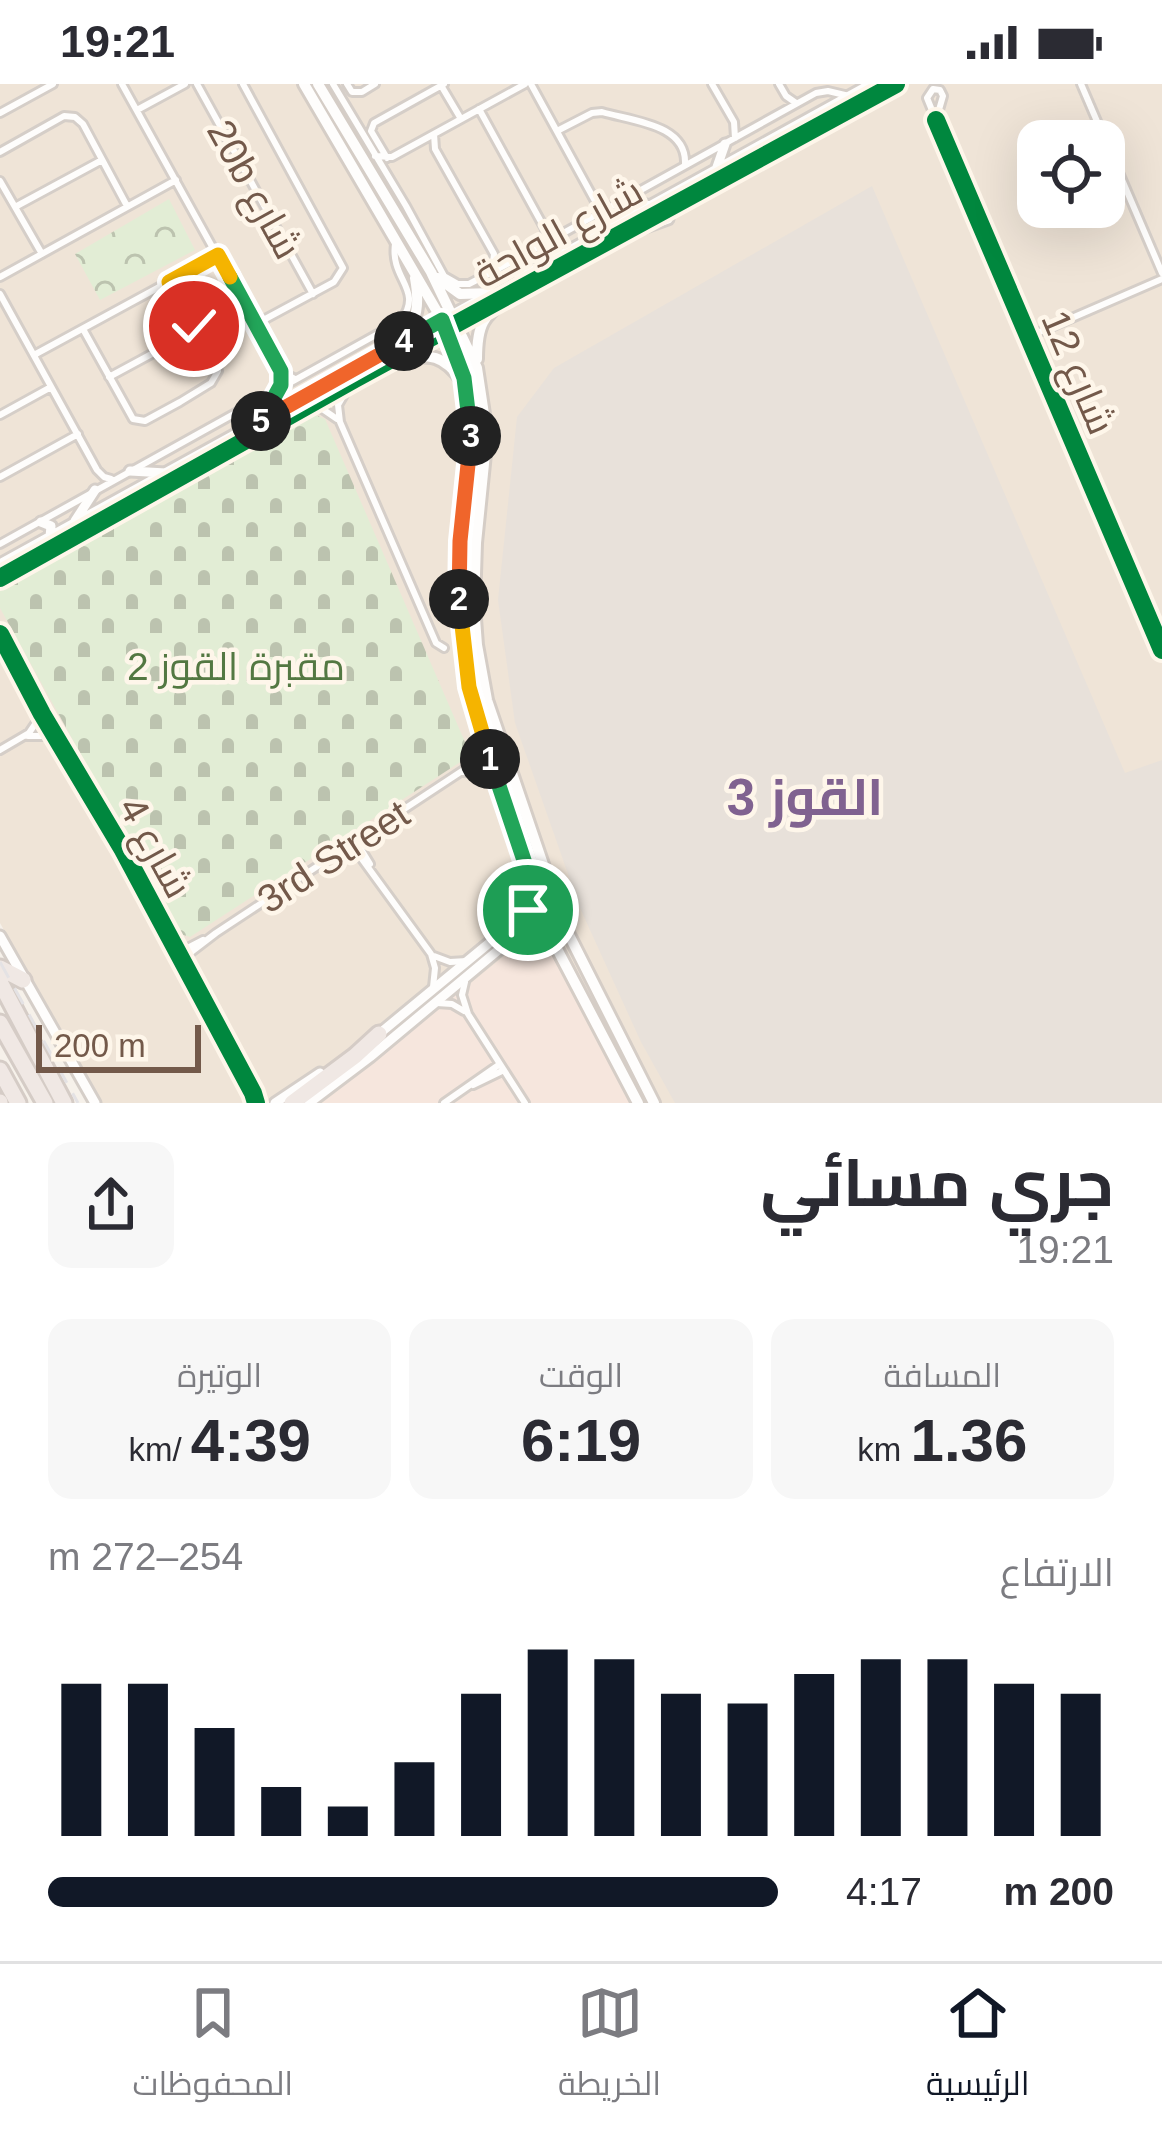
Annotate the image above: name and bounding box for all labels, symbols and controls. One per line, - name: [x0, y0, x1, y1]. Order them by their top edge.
- text: 19:21: [60, 16, 175, 67]
- street label: 20b شارع: [195, 113, 310, 268]
- map controls: [1017, 120, 1125, 228]
- button: locate: [1017, 120, 1125, 228]
- street label: شارع الواحة: [467, 169, 652, 300]
- pin: [143, 275, 245, 377]
- icon: check: [161, 293, 227, 359]
- street label: شارع 12: [1029, 304, 1124, 442]
- pin: 4: [374, 311, 434, 371]
- text: 4: [395, 322, 413, 359]
- pin: 5: [231, 391, 291, 451]
- text: 5: [252, 402, 270, 439]
- pin: 3: [441, 406, 501, 466]
- text: 3: [462, 417, 480, 454]
- pin: 2: [429, 569, 489, 629]
- text: 2: [450, 580, 468, 617]
- park label: مقبرة القوز 2: [127, 645, 345, 689]
- pin: 1: [460, 729, 520, 789]
- text: 1: [481, 740, 499, 777]
- district label: القوز 3: [727, 769, 883, 828]
- street label: شارع 4: [106, 790, 201, 907]
- street label: 3rd Street: [250, 792, 417, 921]
- pin: [477, 859, 579, 961]
- icon: arrive: [495, 877, 561, 943]
- scale bar: [36, 1019, 201, 1072]
- text: 200 m: [54, 1027, 146, 1064]
- button: share: [48, 1142, 174, 1268]
- text: جري مسائي: [761, 1146, 1114, 1220]
- text: 19:21: [1016, 1228, 1114, 1271]
- text: الوتيرة: [177, 1357, 262, 1394]
- text: الوقت: [539, 1357, 623, 1394]
- text: المسافة: [884, 1357, 1001, 1394]
- text: 4:39: [191, 1407, 311, 1474]
- text: 6:19: [521, 1407, 641, 1474]
- text: 1.36: [911, 1407, 1027, 1474]
- text: /km: [128, 1431, 191, 1468]
- text: km: [857, 1431, 911, 1468]
- text: 254–272 m: [48, 1535, 243, 1578]
- text: الارتفاع: [1000, 1551, 1114, 1594]
- text: 4:17: [846, 1870, 922, 1913]
- text: 200 m: [1003, 1870, 1114, 1913]
- tab: المحفوظات: [133, 1980, 293, 2114]
- tab: الخريطة: [558, 1980, 661, 2114]
- tab: الرئيسية: [926, 1980, 1030, 2114]

